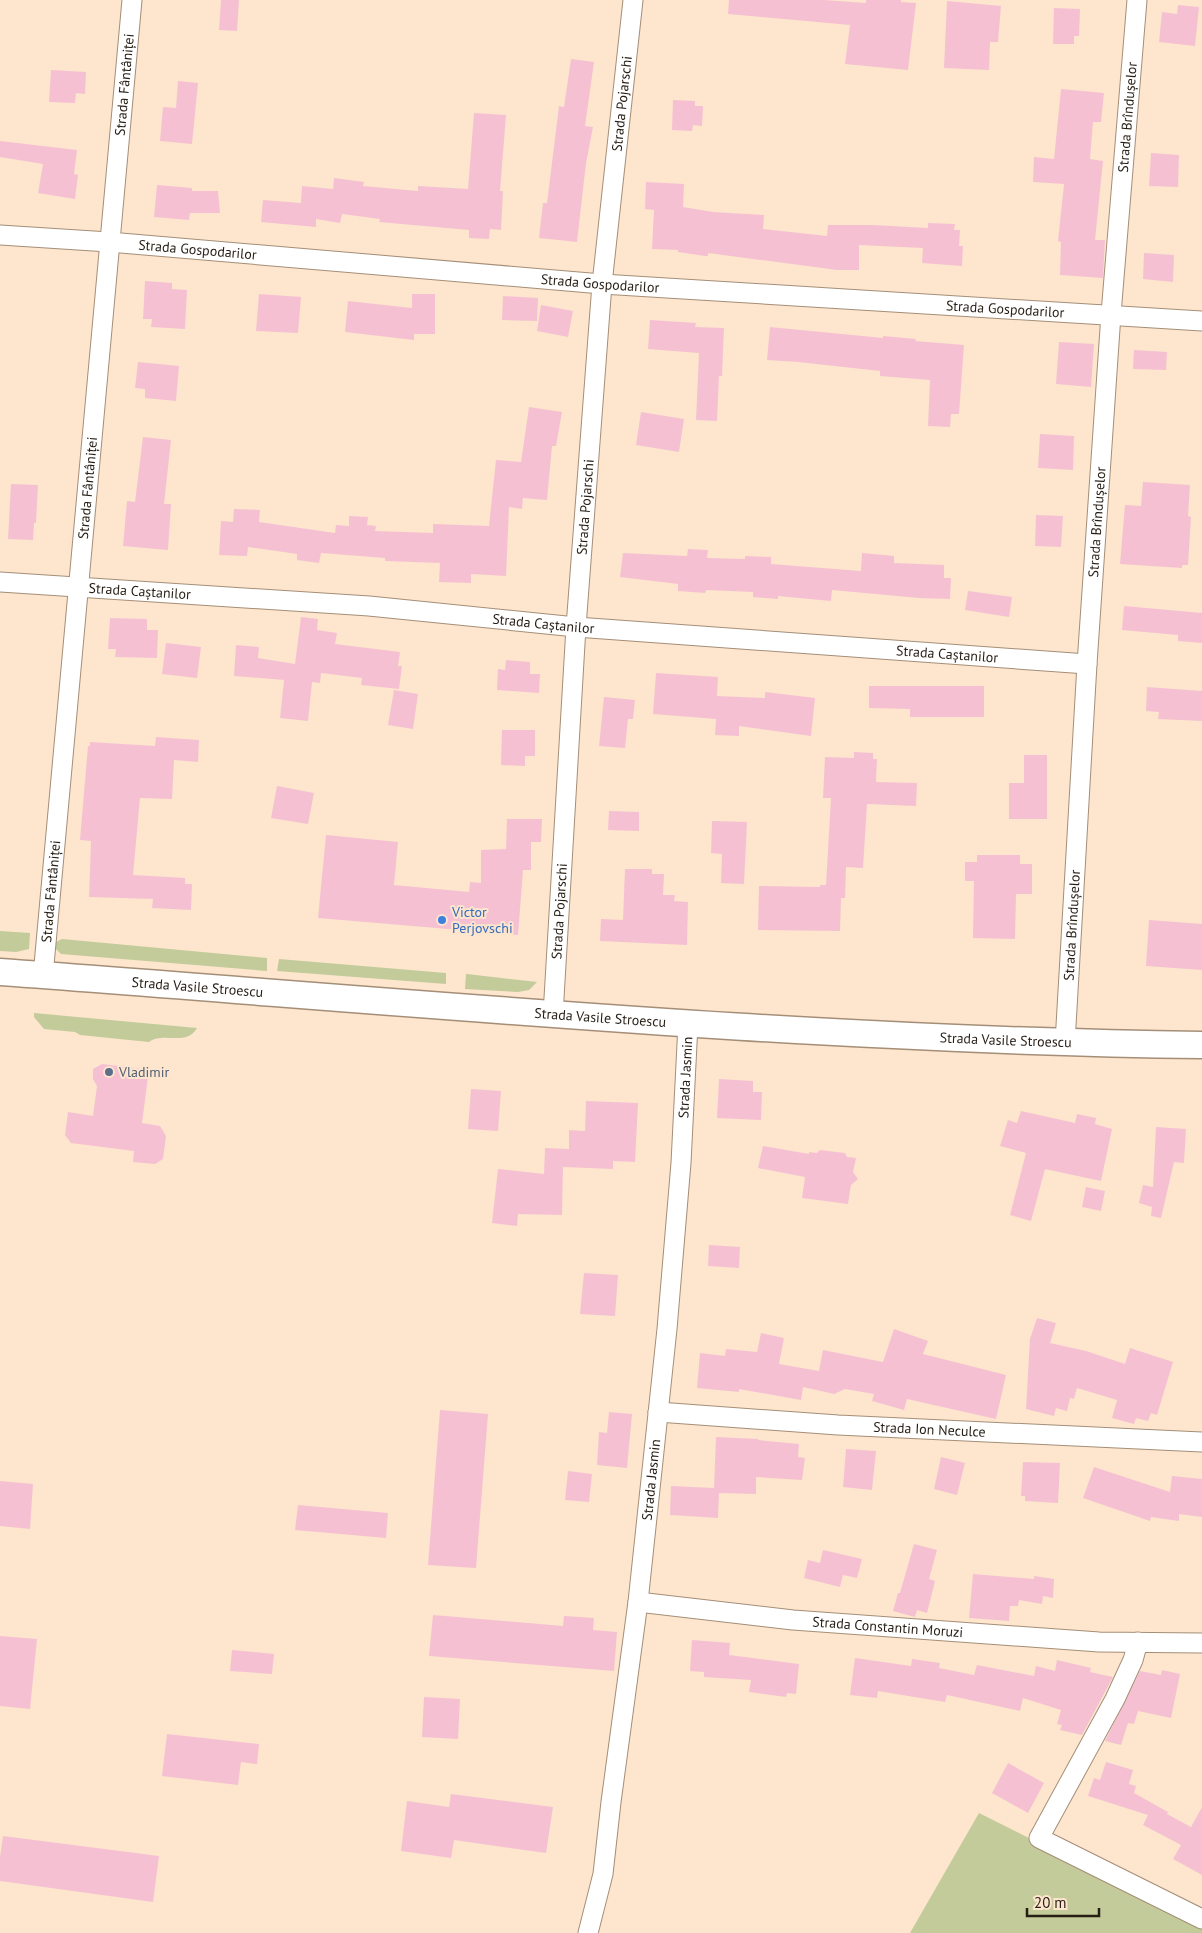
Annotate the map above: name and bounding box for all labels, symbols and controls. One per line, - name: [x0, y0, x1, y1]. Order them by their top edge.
- street label: Strada Fântâniței: [111, 33, 138, 137]
- street label: Strada Pojarschi: [608, 55, 636, 152]
- street label: Strada Brîndușelor: [1114, 61, 1141, 173]
- street label: Strada Gospodarilor: [138, 236, 258, 264]
- street label: Strada Gospodarilor: [540, 270, 660, 297]
- street label: Strada Gospodarilor: [945, 296, 1065, 322]
- street label: Strada Fântâniței: [74, 436, 101, 540]
- street label: Strada Pojarschi: [572, 458, 598, 556]
- street label: Strada Brîndușelor: [1084, 466, 1110, 578]
- street label: Strada Caștanilor: [88, 579, 192, 603]
- street label: Strada Caștanilor: [492, 610, 595, 637]
- street label: Strada Caștanilor: [896, 641, 999, 667]
- street label: Strada Fântâniței: [37, 839, 64, 943]
- street label: Strada Pojarschi: [547, 863, 571, 960]
- street label: Strada Brîndușelor: [1060, 869, 1084, 981]
- place label: Victor Perjovschi: [451, 903, 513, 937]
- marker: Victor Perjovschi: [436, 914, 448, 926]
- street label: Strada Vasile Stroescu: [131, 973, 264, 1001]
- street label: Strada Vasile Stroescu: [534, 1004, 667, 1031]
- street label: Strada Vasile Stroescu: [939, 1028, 1072, 1051]
- street label: Strada Jasmin: [674, 1036, 696, 1119]
- place label: Vladimir: [118, 1063, 169, 1081]
- marker: Vladimir: [103, 1066, 115, 1078]
- street label: Strada Ion Neculce: [873, 1418, 986, 1441]
- street label: Strada Jasmin: [638, 1438, 664, 1521]
- street label: Strada Constantin Moruzi: [812, 1612, 964, 1641]
- scale bar: [1027, 1886, 1100, 1918]
- text: 20 m: [1034, 1893, 1067, 1912]

